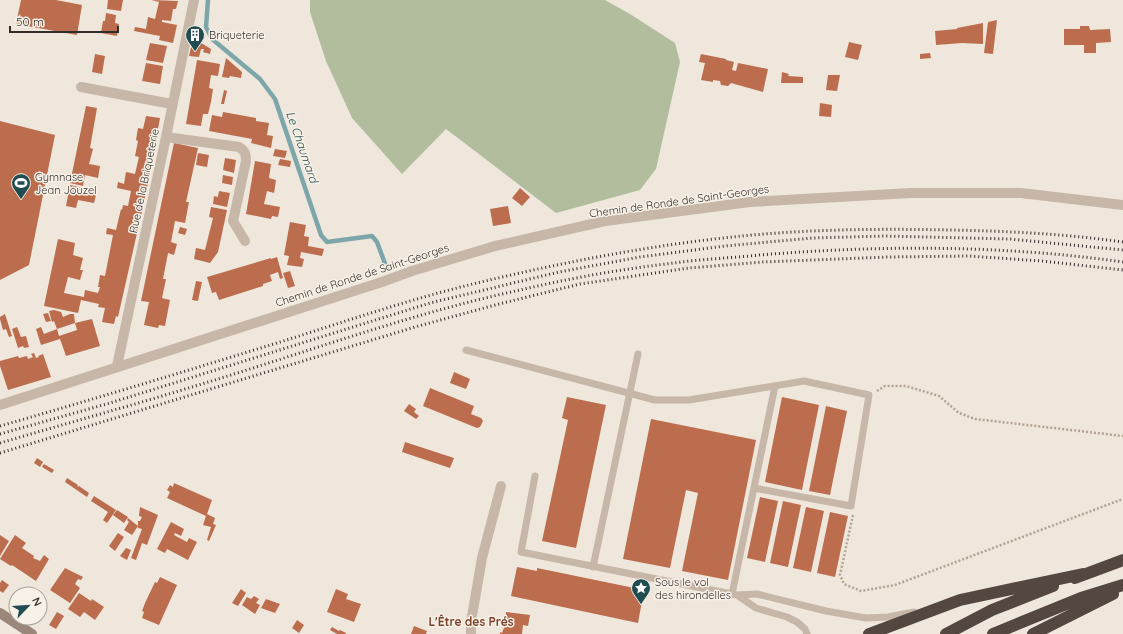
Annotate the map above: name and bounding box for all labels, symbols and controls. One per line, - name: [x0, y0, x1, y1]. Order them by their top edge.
- scale bar: [10, 8, 118, 34]
- text: 50 m: [16, 14, 44, 29]
- building icon: Briqueterie: [184, 24, 206, 52]
- place label: Briqueterie: [209, 28, 265, 42]
- water label: Le Chaumard: [283, 109, 322, 186]
- street label: Rue de la Briqueterie: [126, 128, 162, 234]
- place label: Gymnase Jean Jouzel: [35, 170, 97, 197]
- sports icon: Gymnase Jean Jouzel: [10, 172, 32, 200]
- street label: Chemin de Ronde de Saint-Georges: [588, 181, 770, 221]
- street label: Chemin de Ronde de Saint-Georges: [274, 240, 450, 310]
- place label: Sous le vol des hirondelles: [655, 575, 731, 602]
- place icon: Sous le vol des hirondelles: [630, 577, 652, 605]
- north arrow: [8, 586, 48, 626]
- text: N: [29, 595, 45, 608]
- district label: L'Être des Prés: [428, 614, 514, 629]

